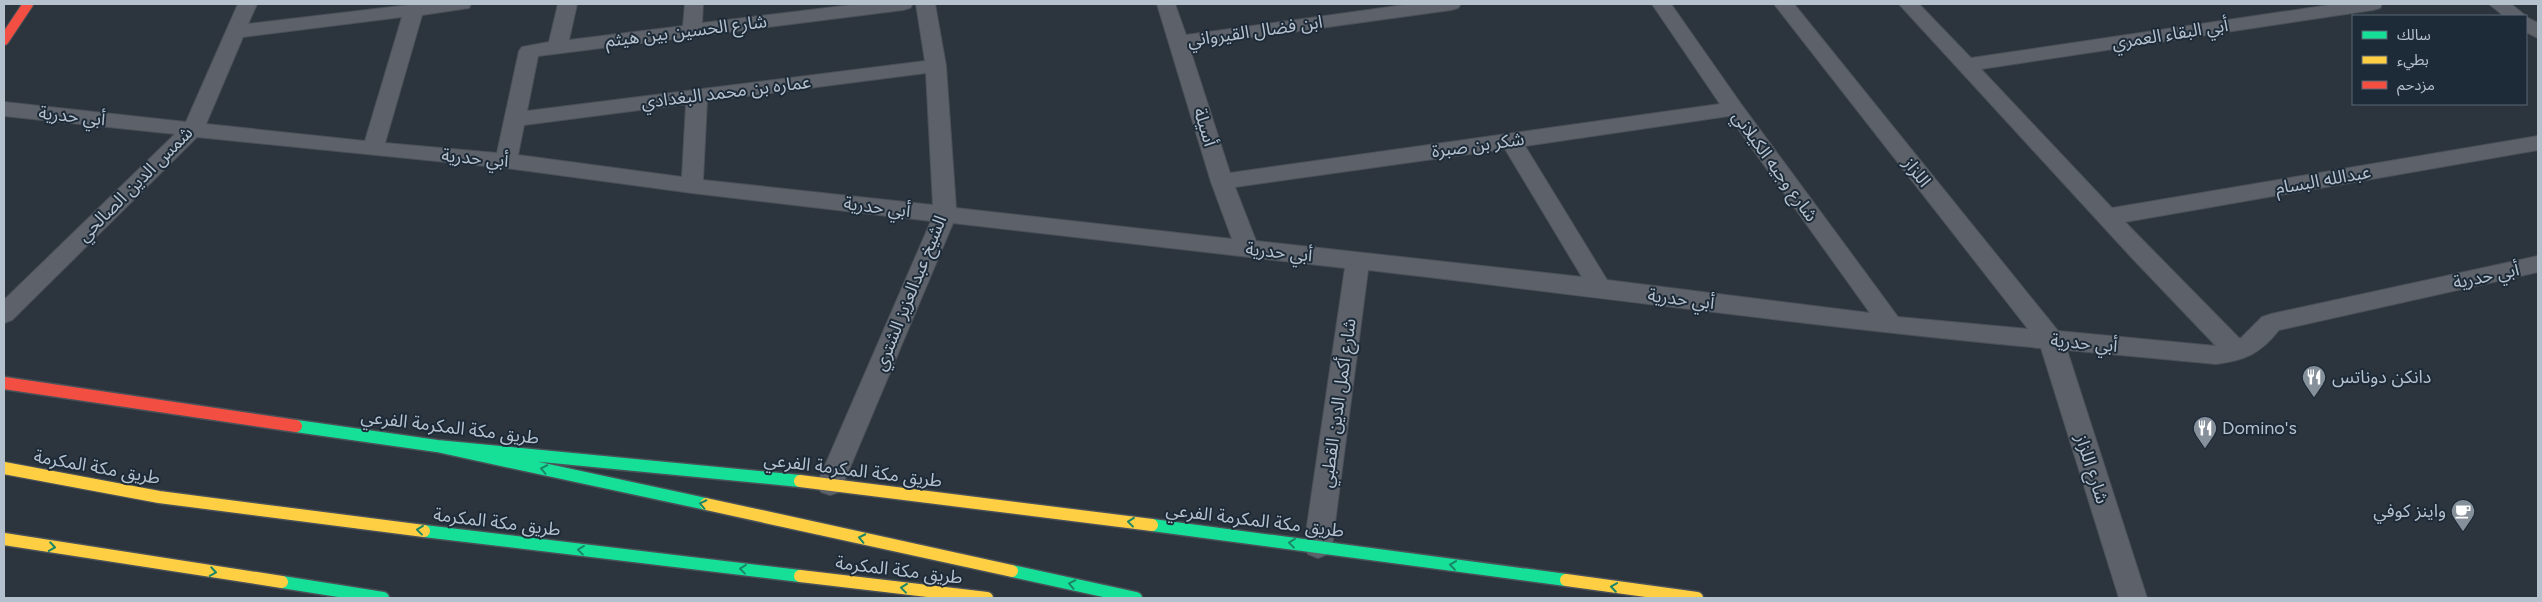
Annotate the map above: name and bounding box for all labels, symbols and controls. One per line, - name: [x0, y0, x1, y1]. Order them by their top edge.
- street label: شارع الحسين بين هيثم: [604, 10, 768, 55]
- street label: ابن فضال القيرواني: [1186, 11, 1324, 54]
- street label: أبي البقاء العمري: [2110, 14, 2230, 56]
- legend: [2352, 15, 2527, 105]
- text: سالك: [2397, 26, 2431, 44]
- text: بطيء: [2397, 51, 2429, 71]
- street label: عماره بن محمد البغدادي: [640, 71, 812, 115]
- text: مزدحم: [2397, 76, 2435, 96]
- street label: أبي حدرية: [37, 101, 107, 133]
- street label: أسيلة: [1189, 105, 1222, 149]
- street label: شارع وجيه الكيلاني: [1725, 106, 1823, 228]
- street label: شمس الدين الصالحي: [73, 122, 199, 248]
- street label: شكر بن صبرة: [1430, 128, 1526, 162]
- street label: أبي حدرية: [440, 144, 509, 174]
- street label: اللزاز: [1898, 152, 1935, 191]
- street label: عبدالله البسام: [2273, 161, 2373, 202]
- street label: أبي حدرية: [842, 192, 912, 224]
- street label: الشيخ عبدالعزيز الشتري: [869, 212, 953, 375]
- street label: أبي حدرية: [1244, 237, 1314, 269]
- street label: أبي حدرية: [2451, 258, 2522, 296]
- street label: أبي حدرية: [1646, 284, 1716, 316]
- street label: شارع أكمل الدين القطبي: [1315, 317, 1364, 489]
- street label: أبي حدرية: [2049, 329, 2118, 359]
- restaurant icon: دانكن دوناتس: [2301, 364, 2327, 398]
- place label: دانكن دوناتس: [2332, 366, 2431, 388]
- street label: طريق مكة المكرمة الفرعي: [359, 405, 540, 451]
- restaurant icon: Domino's: [2192, 415, 2218, 449]
- place label: Domino's: [2222, 417, 2297, 439]
- street label: شارع اللزاز: [2067, 431, 2114, 507]
- street label: طريق مكة المكرمة: [32, 445, 162, 489]
- street label: طريق مكة المكرمة الفرعي: [762, 448, 943, 494]
- one-way arrow: [540, 464, 549, 475]
- street label: طريق مكة المكرمة الفرعي: [1164, 498, 1345, 544]
- cafe icon: واينز كوفي: [2450, 498, 2476, 532]
- one-way arrow: [698, 499, 707, 509]
- place label: واينز كوفي: [2373, 500, 2446, 524]
- street label: طريق مكة المكرمة: [432, 503, 562, 541]
- one-way arrow: [1126, 517, 1134, 528]
- one-way arrow: [416, 525, 424, 536]
- one-way arrow: [857, 533, 866, 544]
- one-way arrow: [1287, 538, 1295, 549]
- one-way arrow: [48, 541, 56, 551]
- one-way arrow: [577, 545, 585, 556]
- street label: طريق مكة المكرمة: [834, 551, 964, 589]
- one-way arrow: [1448, 560, 1457, 570]
- one-way arrow: [738, 564, 746, 575]
- one-way arrow: [208, 566, 217, 576]
- one-way arrow: [1067, 579, 1076, 590]
- one-way arrow: [1609, 582, 1617, 593]
- one-way arrow: [900, 583, 908, 594]

